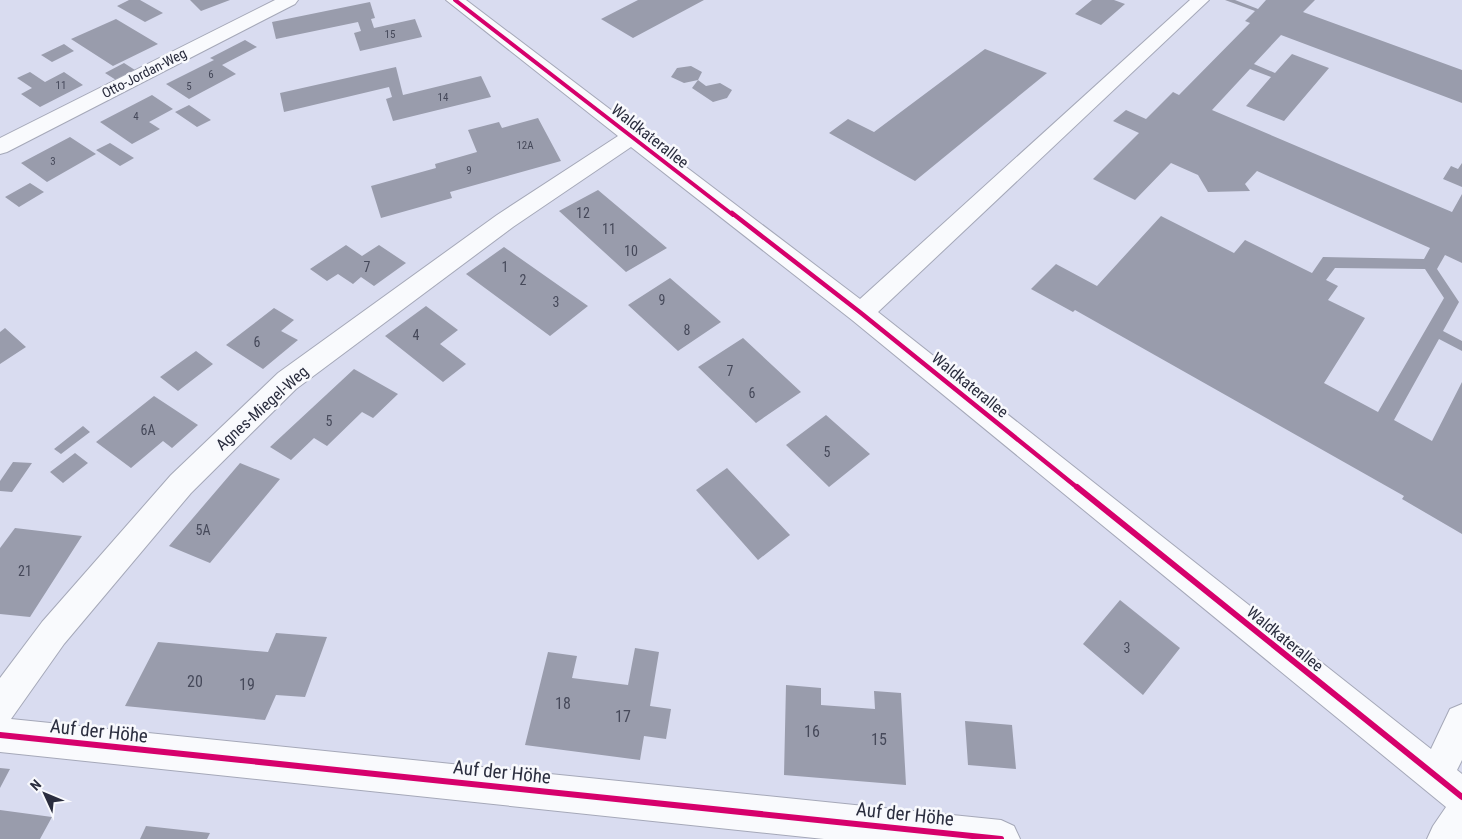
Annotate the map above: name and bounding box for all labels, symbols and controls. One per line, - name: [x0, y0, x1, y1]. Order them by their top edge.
- house number: 15: [385, 28, 395, 41]
- street label: Otto-Jordan-Weg: [99, 45, 189, 101]
- house number: 6: [208, 68, 214, 81]
- house number: 11: [56, 79, 66, 92]
- house number: 5: [186, 80, 192, 93]
- house number: 14: [438, 91, 449, 104]
- street label: Waldkaterallee: [608, 100, 692, 172]
- house number: 4: [133, 110, 139, 123]
- house number: 12A: [516, 139, 534, 152]
- house number: 3: [50, 155, 56, 168]
- house number: 9: [466, 164, 472, 177]
- house number: 12: [576, 205, 590, 221]
- house number: 11: [602, 221, 616, 237]
- house number: 10: [624, 243, 638, 259]
- house number: 7: [364, 259, 371, 275]
- house number: 1: [502, 259, 508, 275]
- house number: 2: [520, 272, 527, 288]
- house number: 9: [659, 292, 665, 308]
- house number: 3: [553, 294, 559, 310]
- house number: 8: [684, 322, 691, 338]
- house number: 4: [413, 327, 420, 343]
- house number: 6: [254, 334, 261, 350]
- street label: Waldkaterallee: [928, 348, 1012, 422]
- street label: Agnes-Miegel-Weg: [212, 362, 312, 454]
- house number: 7: [727, 363, 734, 379]
- house number: 6: [749, 385, 756, 401]
- house number: 5: [326, 413, 333, 429]
- house number: 6A: [141, 422, 155, 438]
- house number: 5: [824, 444, 831, 460]
- house number: 5A: [196, 522, 210, 538]
- house number: 21: [18, 563, 32, 579]
- street label: Waldkaterallee: [1243, 602, 1327, 676]
- house number: 3: [1124, 640, 1130, 656]
- house number: 20: [187, 672, 203, 691]
- house number: 19: [239, 675, 255, 694]
- house number: 18: [555, 694, 571, 713]
- house number: 17: [615, 707, 631, 726]
- street label: Auf der Höhe: [49, 714, 149, 748]
- house number: 16: [804, 722, 820, 741]
- house number: 15: [871, 730, 887, 749]
- street label: Auf der Höhe: [452, 755, 552, 789]
- north arrow: [20, 769, 70, 819]
- text: N: [27, 776, 44, 794]
- street label: Auf der Höhe: [855, 797, 955, 831]

